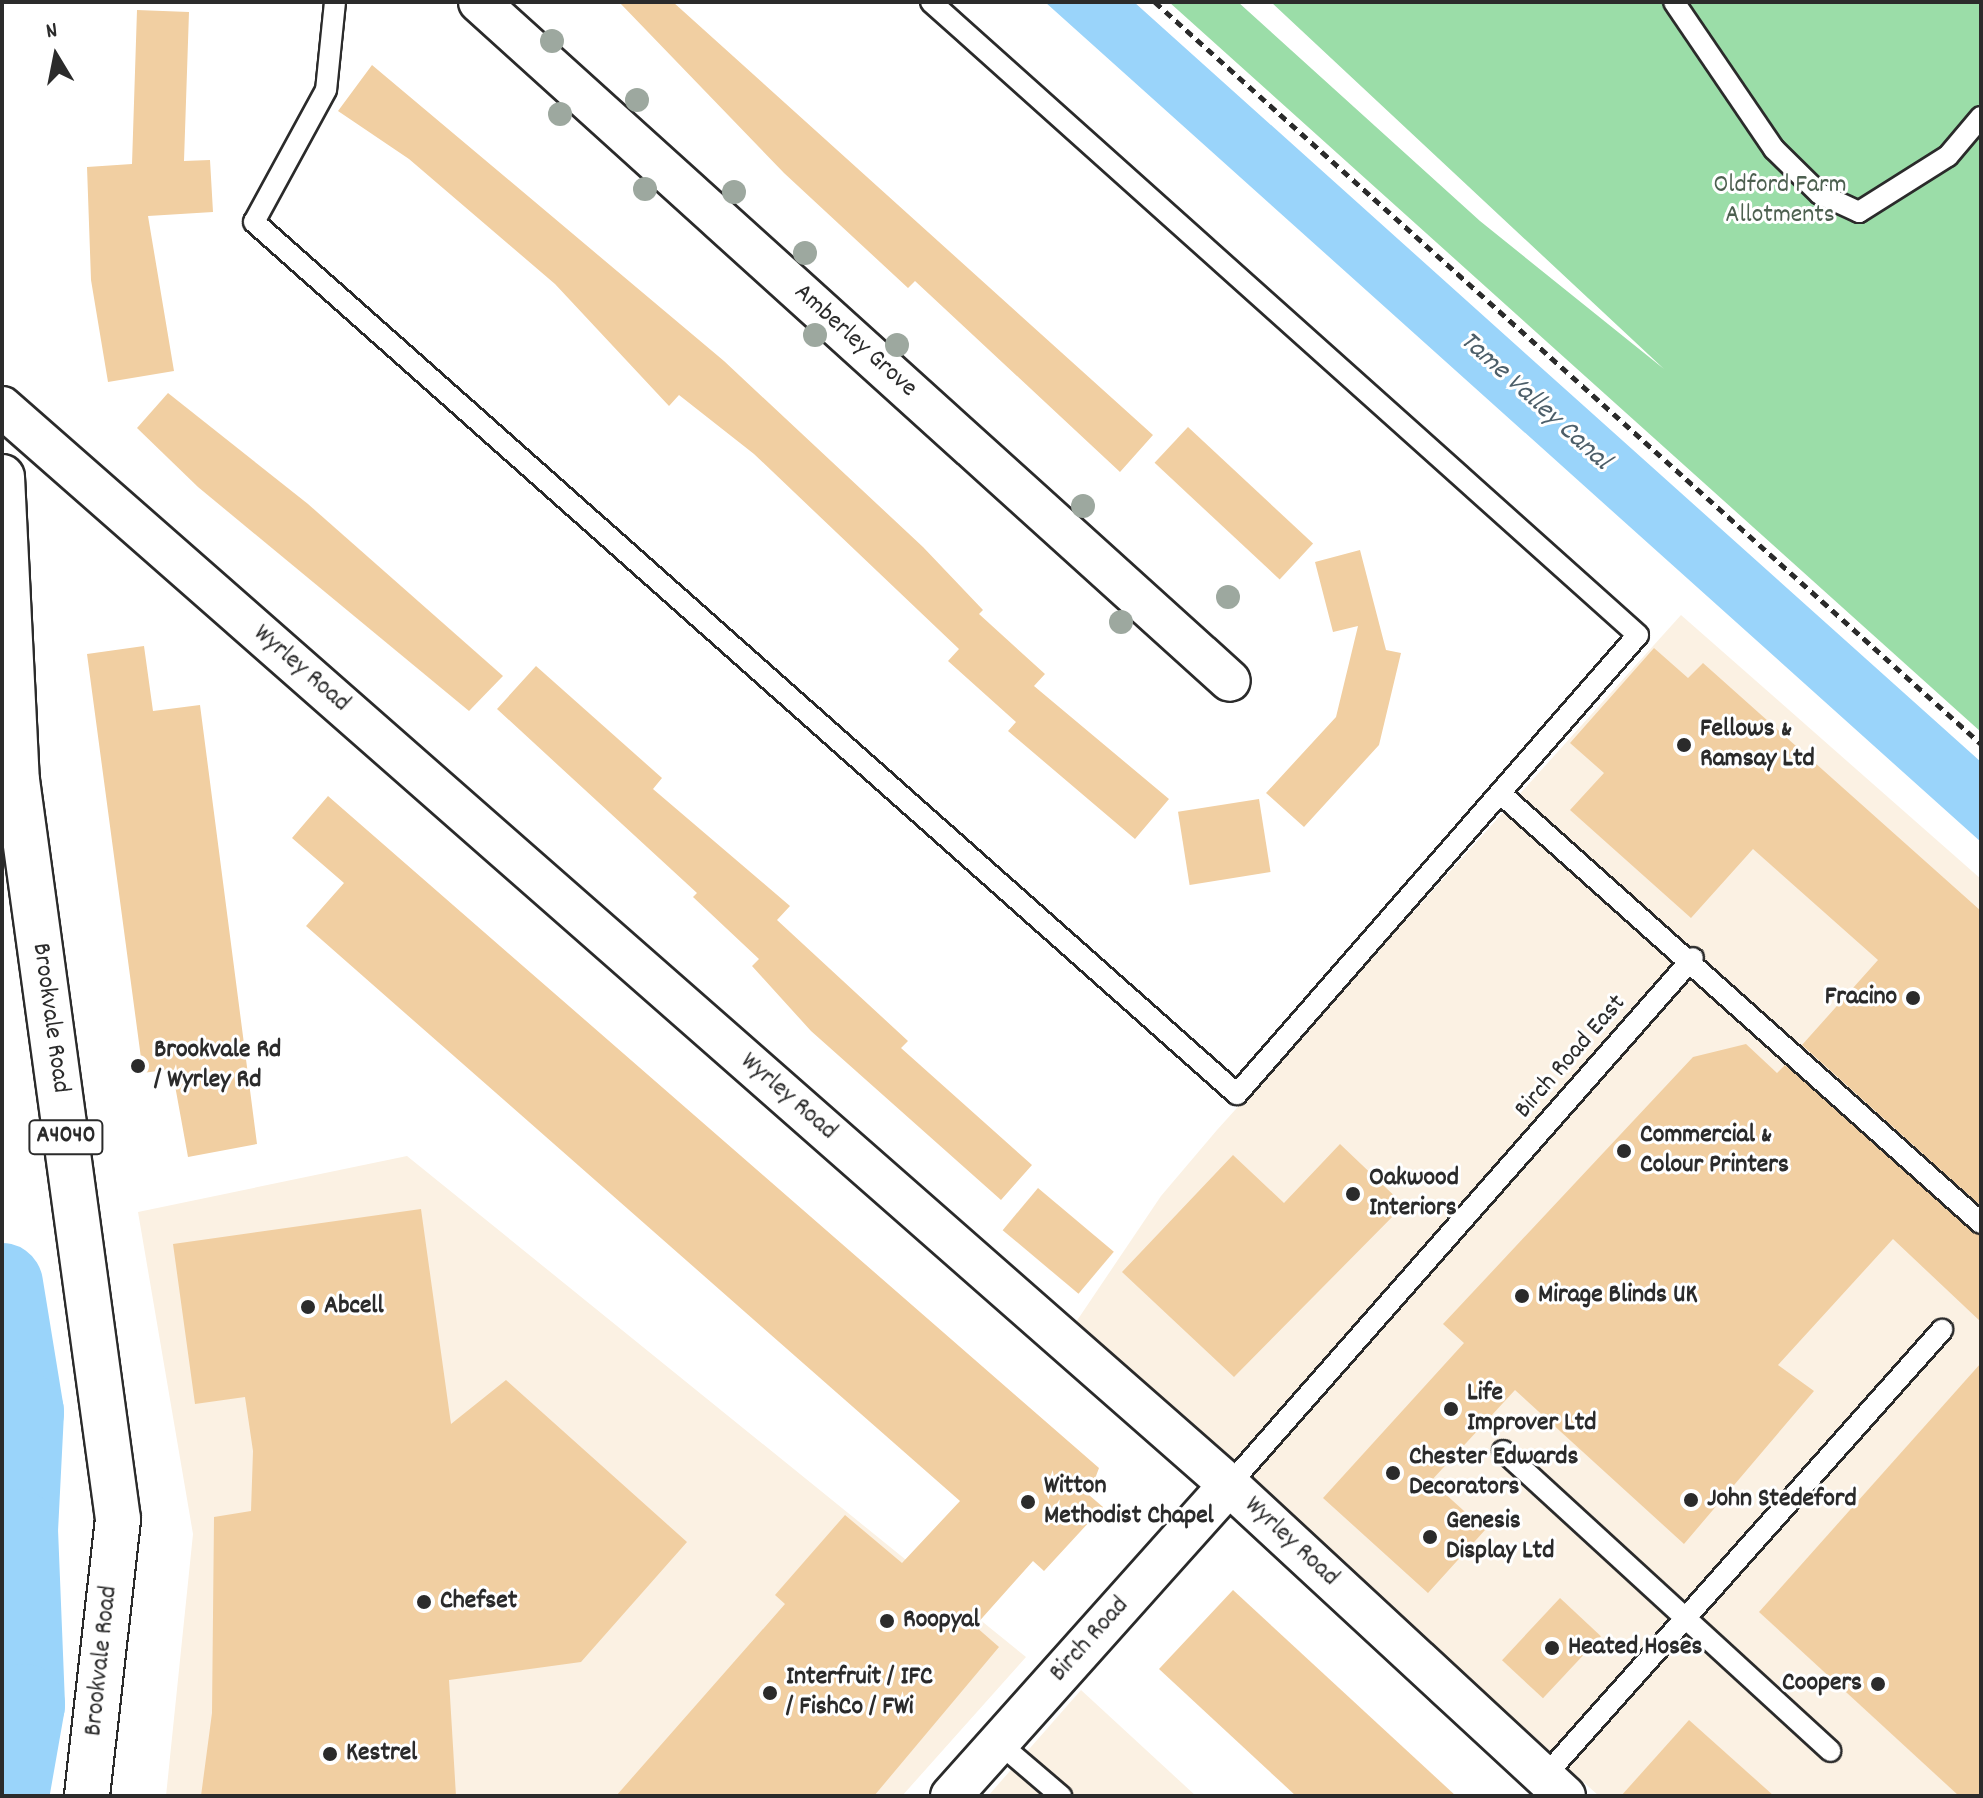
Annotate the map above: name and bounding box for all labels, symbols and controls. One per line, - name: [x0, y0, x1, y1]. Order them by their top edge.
- north arrow: [16, 16, 96, 96]
- text: N: [44, 16, 60, 48]
- park label: Oldford Farm Allotments: [1713, 170, 1847, 232]
- street label: Amberley Grove: [787, 278, 923, 404]
- water label: Tame Valley Canal: [1451, 325, 1617, 479]
- street label: Wyrley Road: [246, 619, 356, 719]
- place label: Fellows & Ramsay Ltd: [1700, 714, 1815, 776]
- marker: Fellows & Ramsay Ltd: [1675, 736, 1693, 754]
- street label: Brookvale Road: [24, 941, 76, 1095]
- place label: Fracino: [1825, 982, 1897, 1014]
- street label: Birch Road East: [1509, 989, 1633, 1125]
- marker: Fracino: [1904, 989, 1922, 1007]
- place label: Brookvale Rd / Wyrley Rd: [154, 1035, 281, 1096]
- street label: Wyrley Road: [733, 1047, 843, 1147]
- marker: Brookvale Rd / Wyrley Rd: [129, 1057, 147, 1075]
- road number: A4040: [28, 1117, 104, 1157]
- place label: Commercial & Colour Printers: [1640, 1120, 1789, 1182]
- marker: Commercial & Colour Printers: [1615, 1142, 1633, 1160]
- place label: Oakwood Interiors: [1369, 1163, 1459, 1224]
- marker: Oakwood Interiors: [1344, 1185, 1362, 1203]
- place label: Mirage Blinds UK: [1538, 1280, 1698, 1312]
- marker: Mirage Blinds UK: [1513, 1287, 1531, 1305]
- place label: Abcell: [324, 1291, 384, 1323]
- marker: Abcell: [299, 1298, 317, 1316]
- place label: Life Improver Ltd: [1467, 1378, 1596, 1440]
- marker: Life Improver Ltd: [1442, 1400, 1460, 1418]
- place label: Chester Edwards Decorators: [1409, 1442, 1578, 1504]
- marker: Chester Edwards Decorators: [1384, 1464, 1402, 1482]
- place label: Witton Methodist Chapel: [1044, 1471, 1214, 1532]
- place label: John Stedeford: [1707, 1484, 1857, 1516]
- street label: Wyrley Road: [1237, 1490, 1345, 1594]
- marker: John Stedeford: [1682, 1491, 1700, 1509]
- marker: Witton Methodist Chapel: [1019, 1493, 1037, 1511]
- place label: Genesis Display Ltd: [1446, 1506, 1554, 1568]
- marker: Genesis Display Ltd: [1421, 1528, 1439, 1546]
- street label: Brookvale Road: [79, 1584, 125, 1738]
- place label: Chefset: [440, 1586, 517, 1618]
- street label: Birch Road: [1044, 1591, 1136, 1689]
- marker: Chefset: [415, 1593, 433, 1611]
- place label: Roopyal: [903, 1605, 980, 1637]
- marker: Roopyal: [878, 1612, 896, 1630]
- place label: Heated Hoses: [1568, 1632, 1702, 1664]
- marker: Heated Hoses: [1543, 1639, 1561, 1657]
- place label: Interfruit / IFC / FishCo / FWi: [786, 1662, 933, 1724]
- place label: Coopers: [1782, 1668, 1862, 1700]
- marker: Coopers: [1869, 1675, 1887, 1693]
- marker: Interfruit / IFC / FishCo / FWi: [761, 1684, 779, 1702]
- place label: Kestrel: [346, 1738, 417, 1770]
- marker: Kestrel: [321, 1745, 339, 1763]

